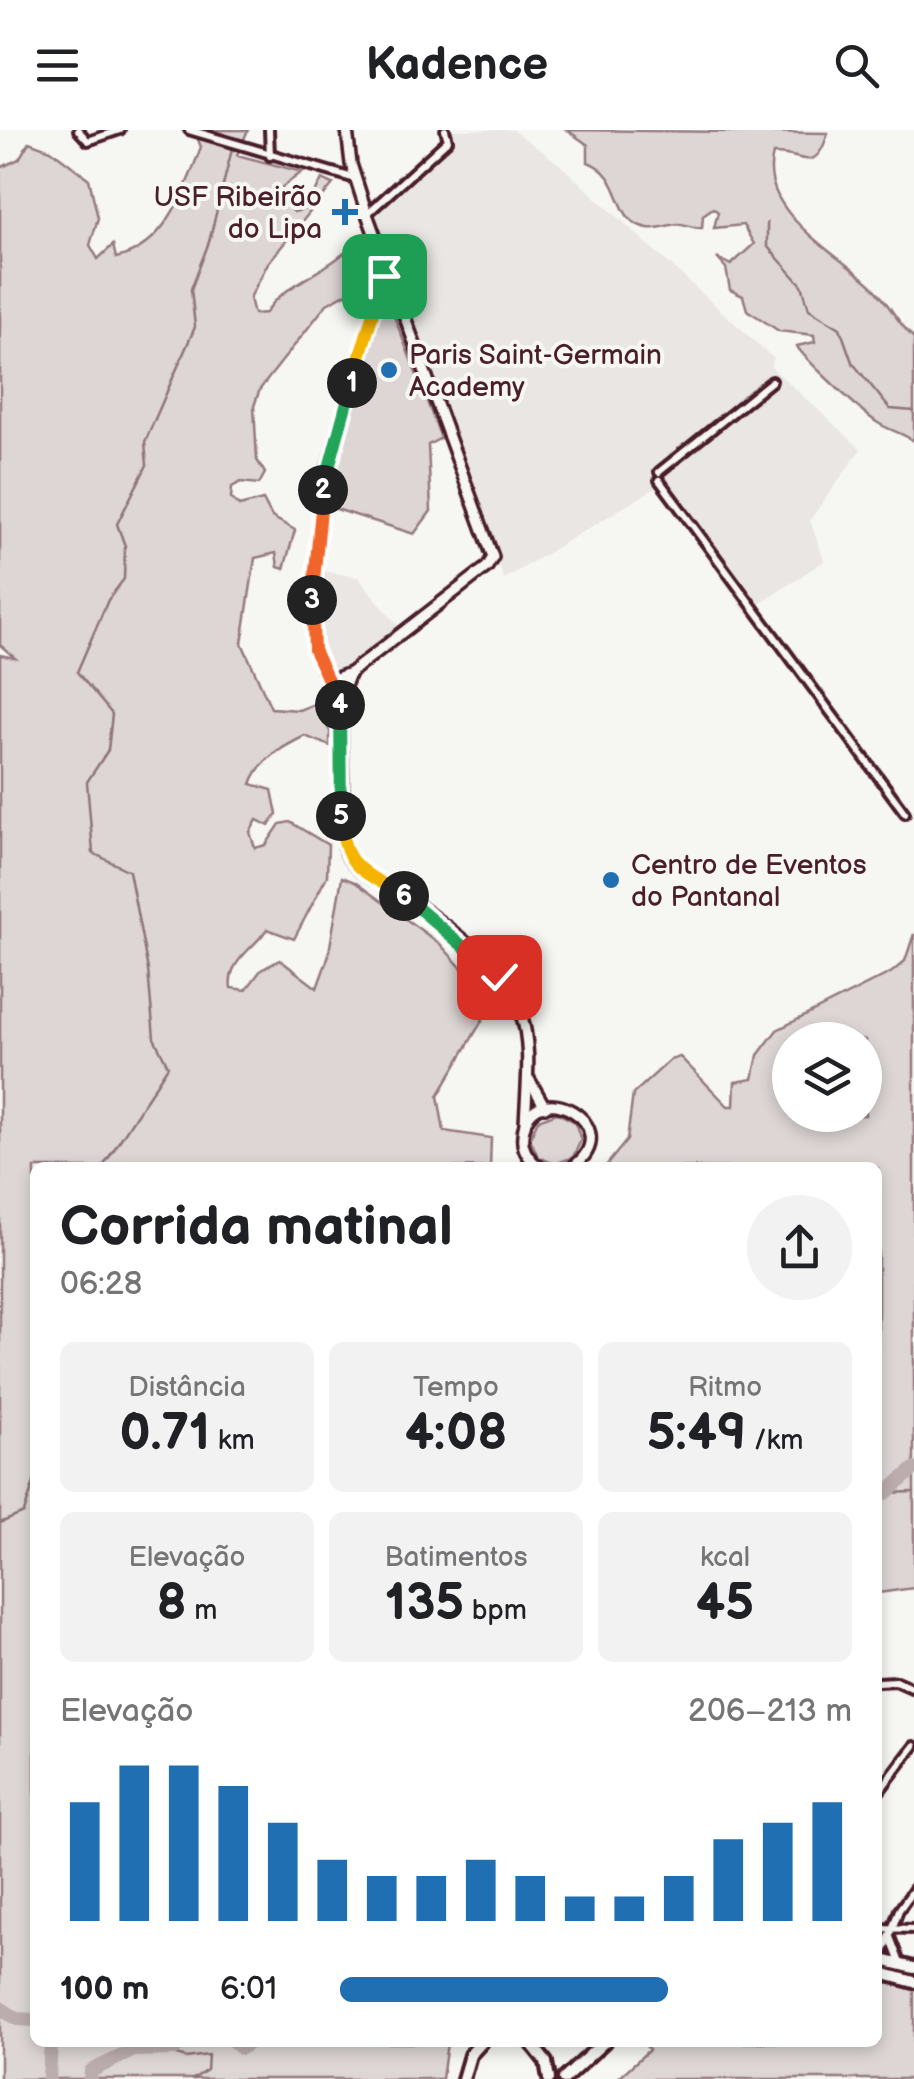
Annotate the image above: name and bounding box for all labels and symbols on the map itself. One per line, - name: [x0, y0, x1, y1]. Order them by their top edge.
- place label: USF Ribeirão do Lipa: [153, 181, 322, 246]
- marker: USF Ribeirão do Lipa: [332, 199, 358, 225]
- pin: [342, 234, 427, 319]
- place label: Paris Saint-Germain Academy: [409, 339, 662, 404]
- pin: 1: [327, 358, 377, 408]
- marker: Paris Saint-Germain Academy: [378, 359, 400, 381]
- pin: 2: [298, 465, 348, 515]
- pin: 3: [287, 575, 337, 625]
- pin: 4: [315, 680, 365, 730]
- pin: 5: [316, 791, 366, 841]
- place label: Centro de Eventos do Pantanal: [631, 849, 867, 914]
- marker: Centro de Eventos do Pantanal: [600, 869, 622, 891]
- pin: 6: [379, 871, 429, 921]
- pin: [457, 935, 542, 1020]

